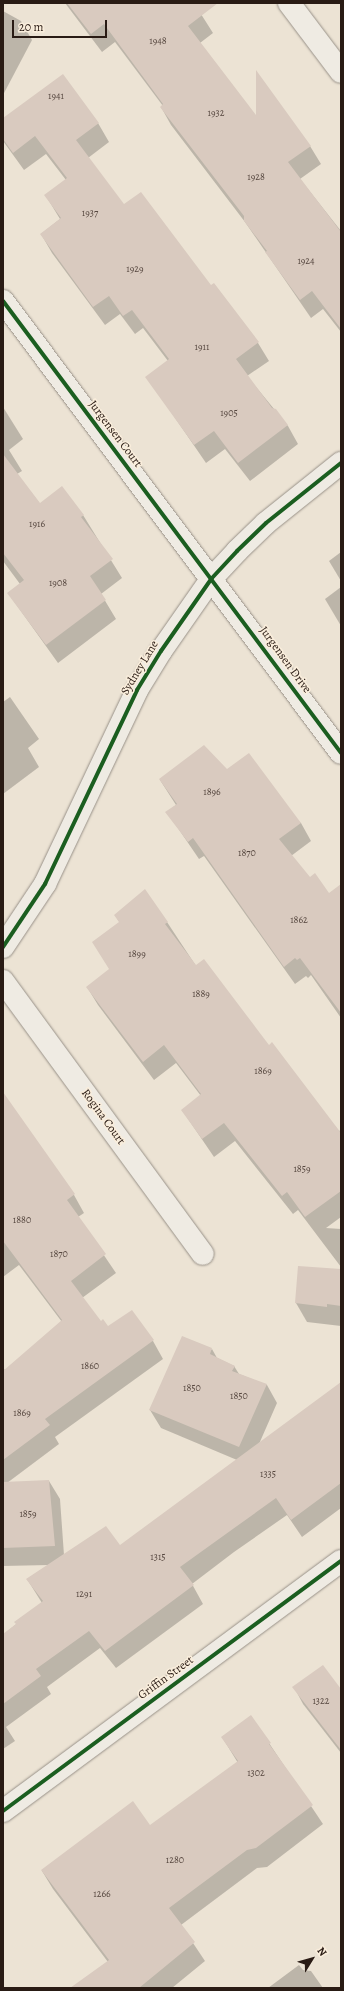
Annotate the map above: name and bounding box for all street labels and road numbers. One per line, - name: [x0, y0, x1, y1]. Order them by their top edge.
- street label: Jurgensen Court: [85, 398, 145, 470]
- street label: Jurgensen Drive: [256, 624, 314, 696]
- street label: Sydney Lane: [118, 638, 162, 698]
- street label: Rogina Court: [78, 1086, 128, 1148]
- street label: Griffin Street: [136, 1653, 196, 1703]

